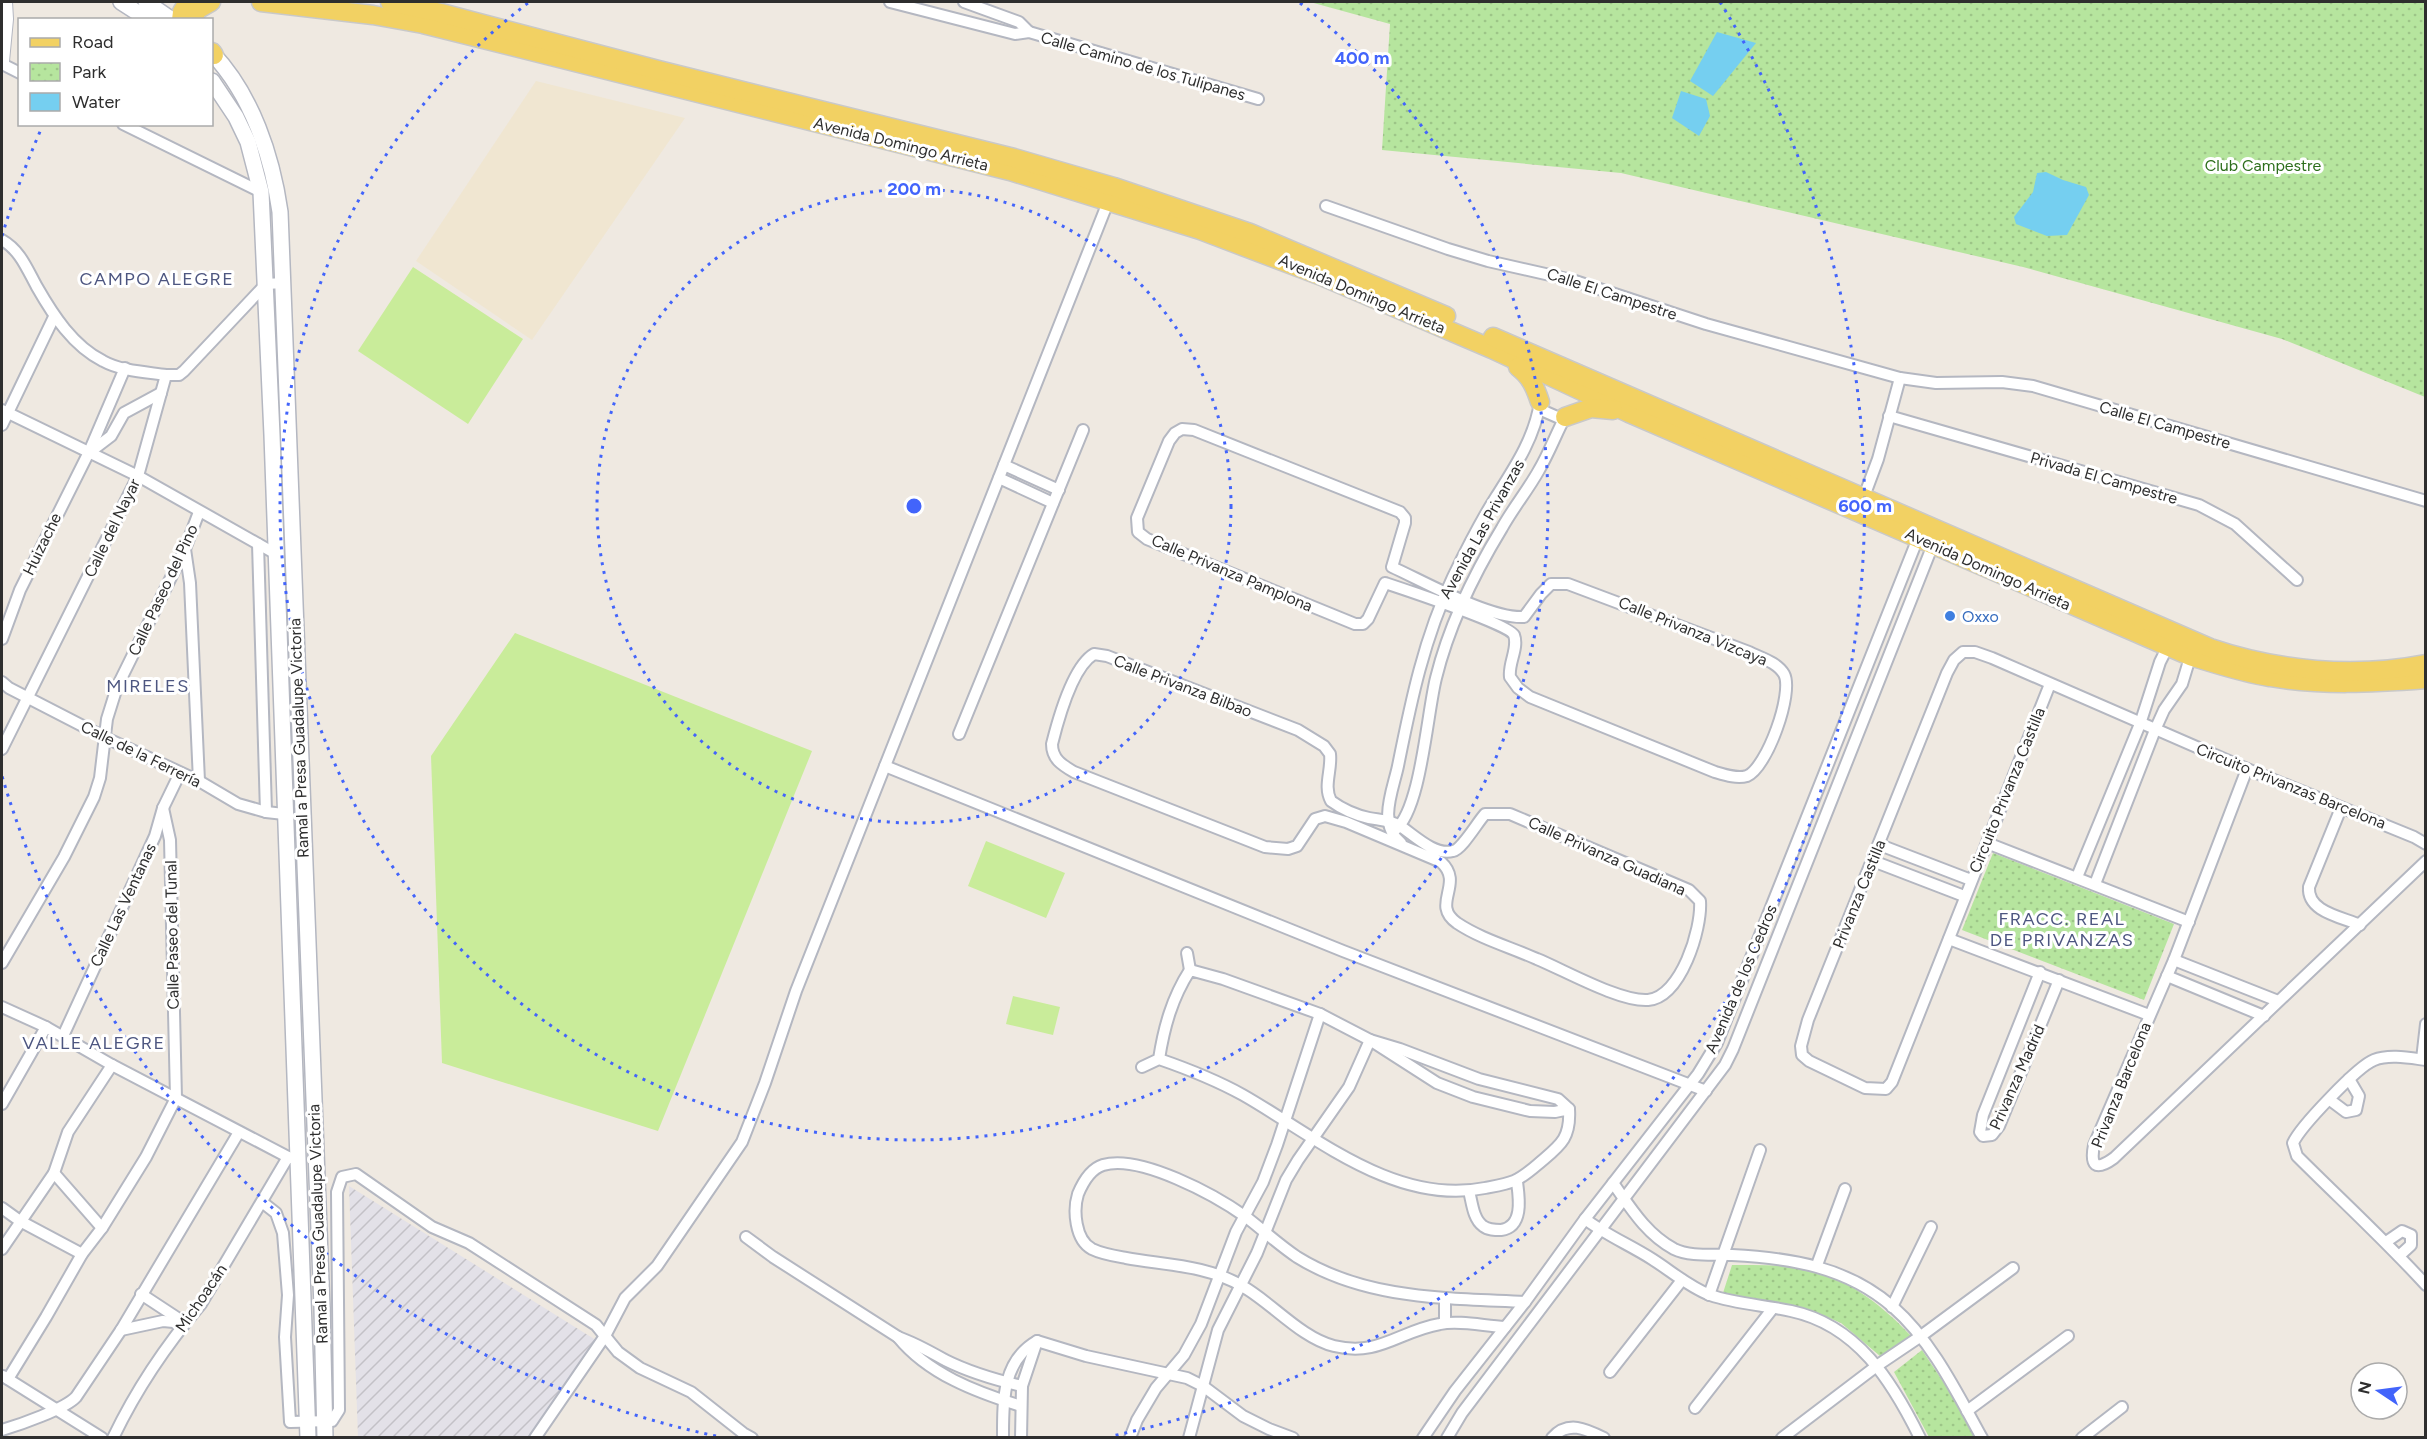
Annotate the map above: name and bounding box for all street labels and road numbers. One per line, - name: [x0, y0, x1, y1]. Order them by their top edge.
- street label: Calle Camino de los Tulipanes: [1039, 28, 1247, 104]
- street label: Avenida Domingo Arrieta: [812, 113, 990, 175]
- street label: Avenida Domingo Arrieta: [1276, 250, 1448, 338]
- street label: Calle El Campestre: [1545, 264, 1680, 324]
- street label: Calle El Campestre: [2097, 397, 2233, 453]
- street label: Privada El Campestre: [2028, 448, 2180, 508]
- street label: Avenida Las Privanzas: [1436, 456, 1528, 602]
- street label: Calle del Nayar: [80, 475, 144, 580]
- street label: Huizache: [19, 509, 65, 578]
- street label: Calle Paseo del Pino: [124, 521, 202, 659]
- street label: Avenida Domingo Arrieta: [1902, 524, 2074, 614]
- street label: Calle Privanza Pamplona: [1149, 530, 1315, 616]
- street label: Calle Privanza Vizcaya: [1616, 592, 1770, 670]
- street label: Ramal a Presa Guadalupe Victoria: [285, 618, 313, 858]
- street label: Calle Privanza Bilbao: [1111, 651, 1255, 721]
- street label: Circuito Privanza Castilla: [1965, 704, 2049, 876]
- street label: Calle de la Ferrería: [78, 717, 204, 791]
- street label: Circuito Privanzas Barcelona: [2193, 739, 2389, 833]
- street label: Calle Privanza Guadiana: [1525, 813, 1689, 899]
- street label: Privanza Castilla: [1829, 837, 1889, 951]
- street label: Calle Las Ventanas: [86, 840, 160, 970]
- street label: Calle Paseo del Tunal: [161, 860, 183, 1010]
- street label: Avenida de los Cedros: [1701, 902, 1781, 1056]
- street label: Privanza Barcelona: [2087, 1019, 2155, 1151]
- street label: Privanza Madrid: [1985, 1021, 2049, 1133]
- street label: Ramal a Presa Guadalupe Victoria: [304, 1104, 332, 1344]
- street label: Michoacán: [171, 1260, 231, 1336]

